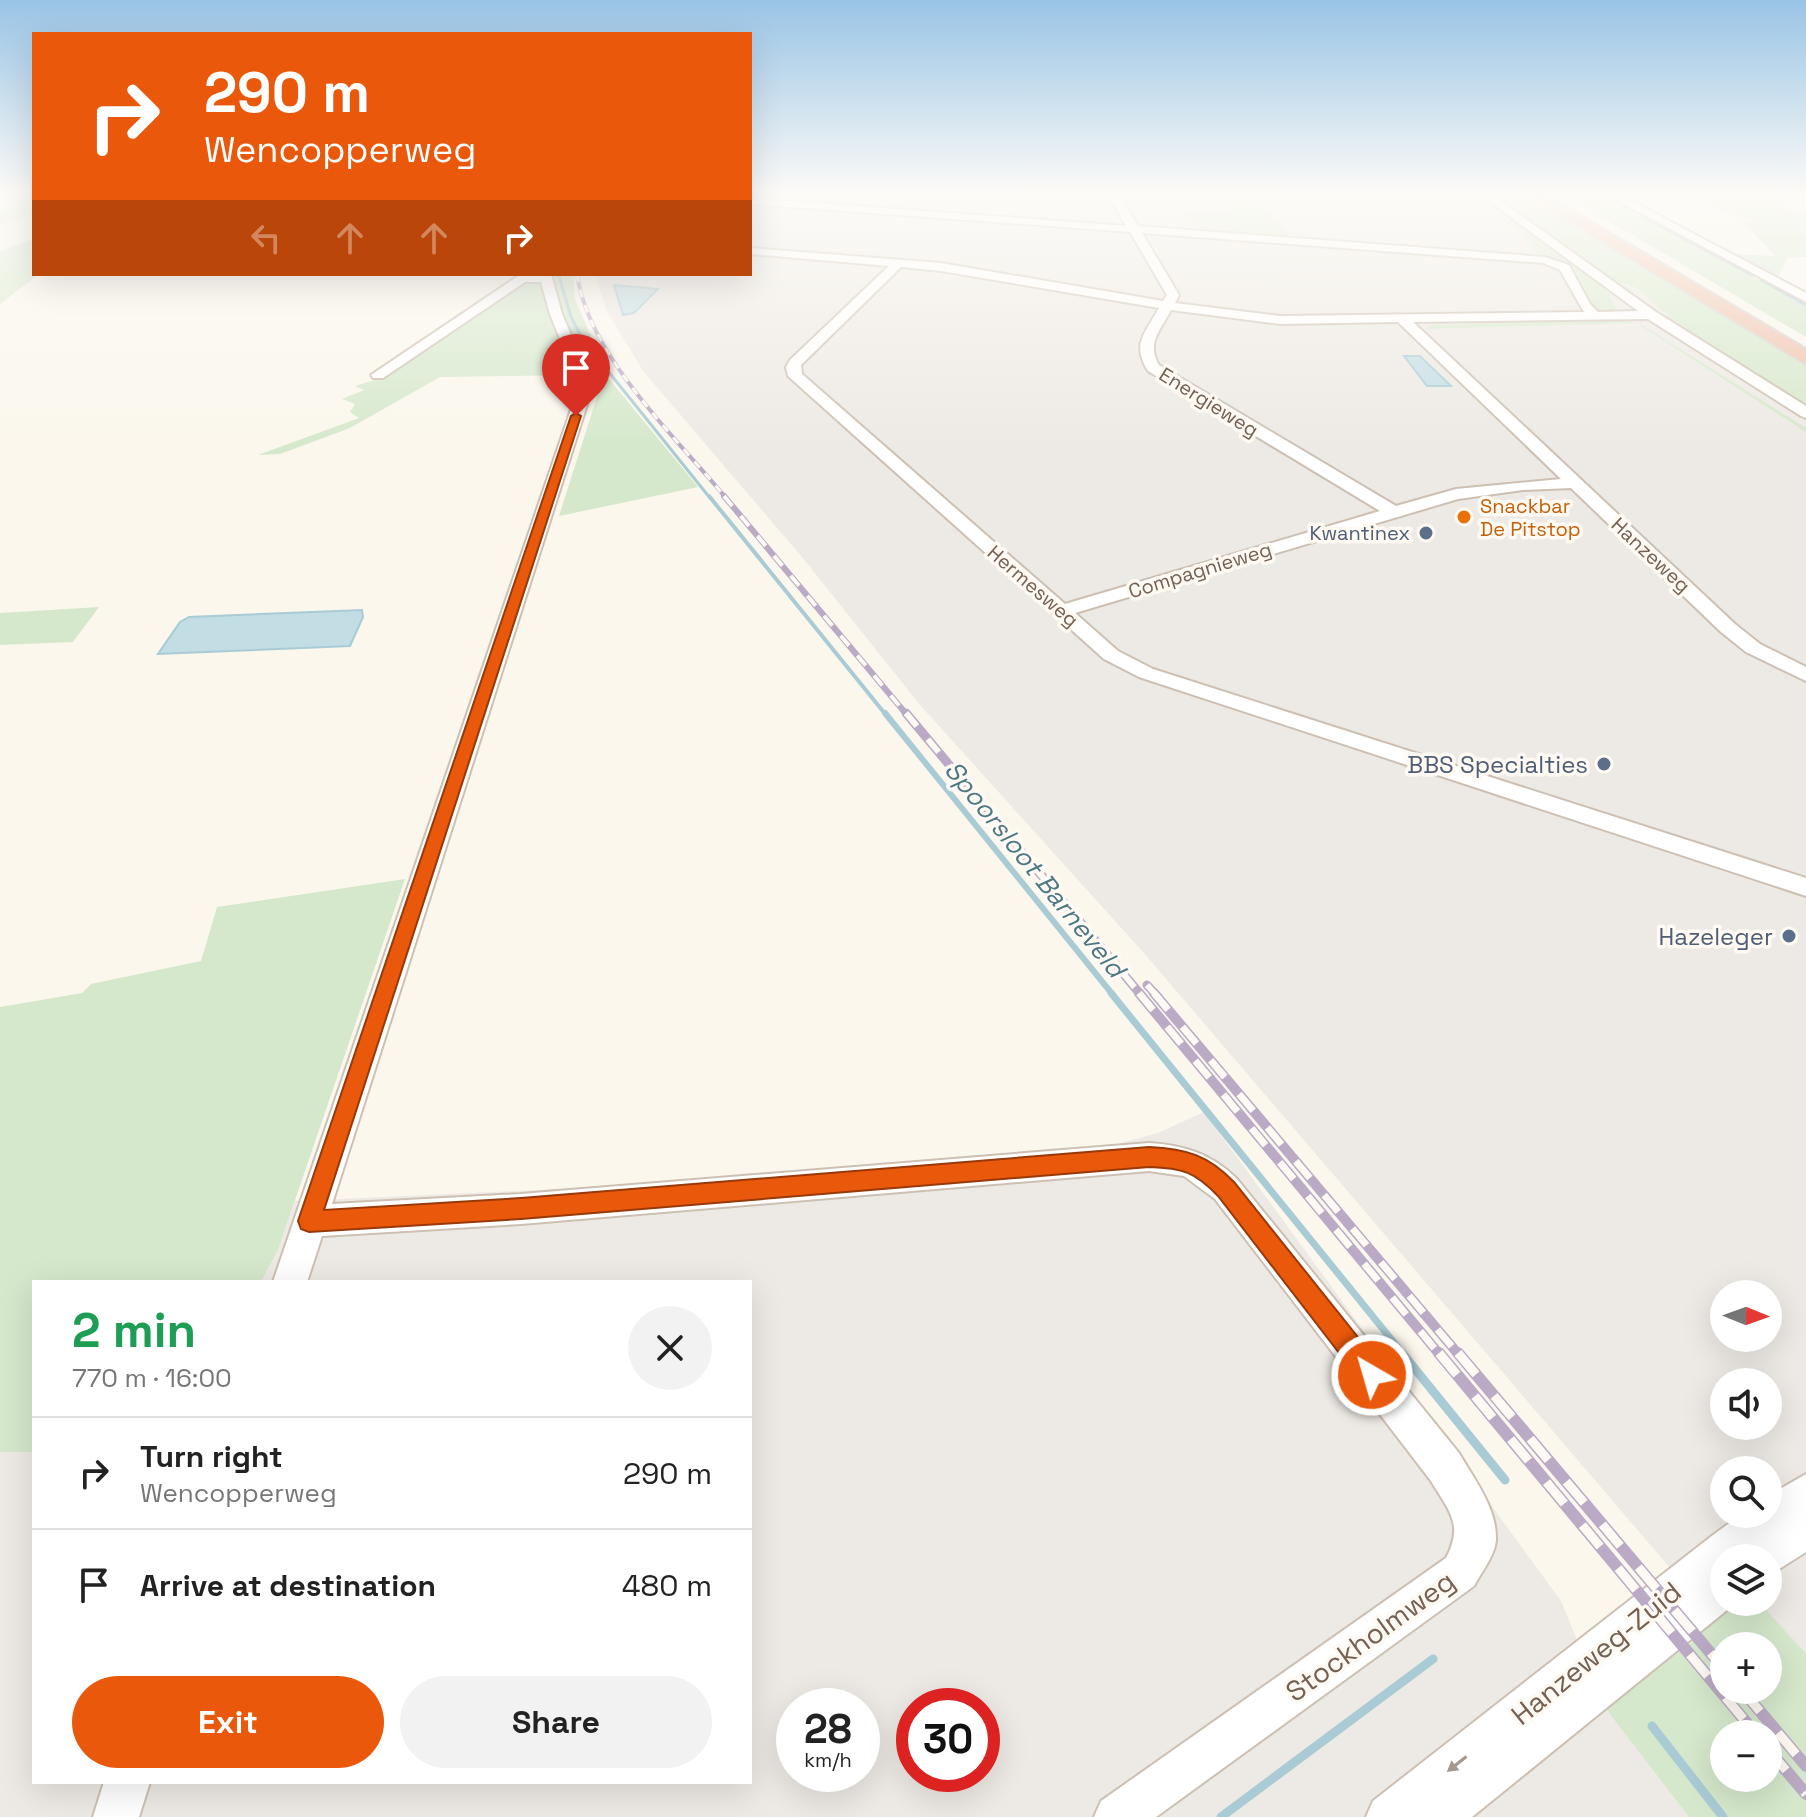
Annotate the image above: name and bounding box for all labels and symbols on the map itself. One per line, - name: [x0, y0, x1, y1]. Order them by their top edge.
- pin: [542, 334, 610, 416]
- street label: Energieweg: [1154, 361, 1264, 443]
- place label: Snackbar De Pitstop: [1480, 493, 1581, 542]
- marker: Snackbar De Pitstop: [1455, 508, 1473, 526]
- street label: Hanzeweg: [1606, 512, 1696, 598]
- place label: Kwantinex: [1309, 520, 1410, 546]
- marker: Kwantinex: [1417, 524, 1435, 542]
- street label: Compagnieweg: [1125, 536, 1275, 604]
- street label: Hermesweg: [982, 539, 1084, 633]
- place label: BBS Specialties: [1407, 749, 1588, 780]
- water label: Spoorsloot Barneveld: [937, 754, 1135, 987]
- marker: BBS Specialties: [1595, 755, 1613, 773]
- place label: Hazeleger: [1658, 921, 1773, 952]
- marker: Hazeleger: [1780, 927, 1798, 945]
- north arrow: [1710, 1280, 1782, 1352]
- position arrow: [1330, 1333, 1414, 1417]
- street label: Stockholmweg: [1278, 1562, 1462, 1710]
- street label: Hanzeweg-Zuid: [1504, 1573, 1688, 1733]
- speed limit sign: 30: [896, 1688, 1000, 1792]
- one-way arrow: [1447, 1755, 1467, 1772]

